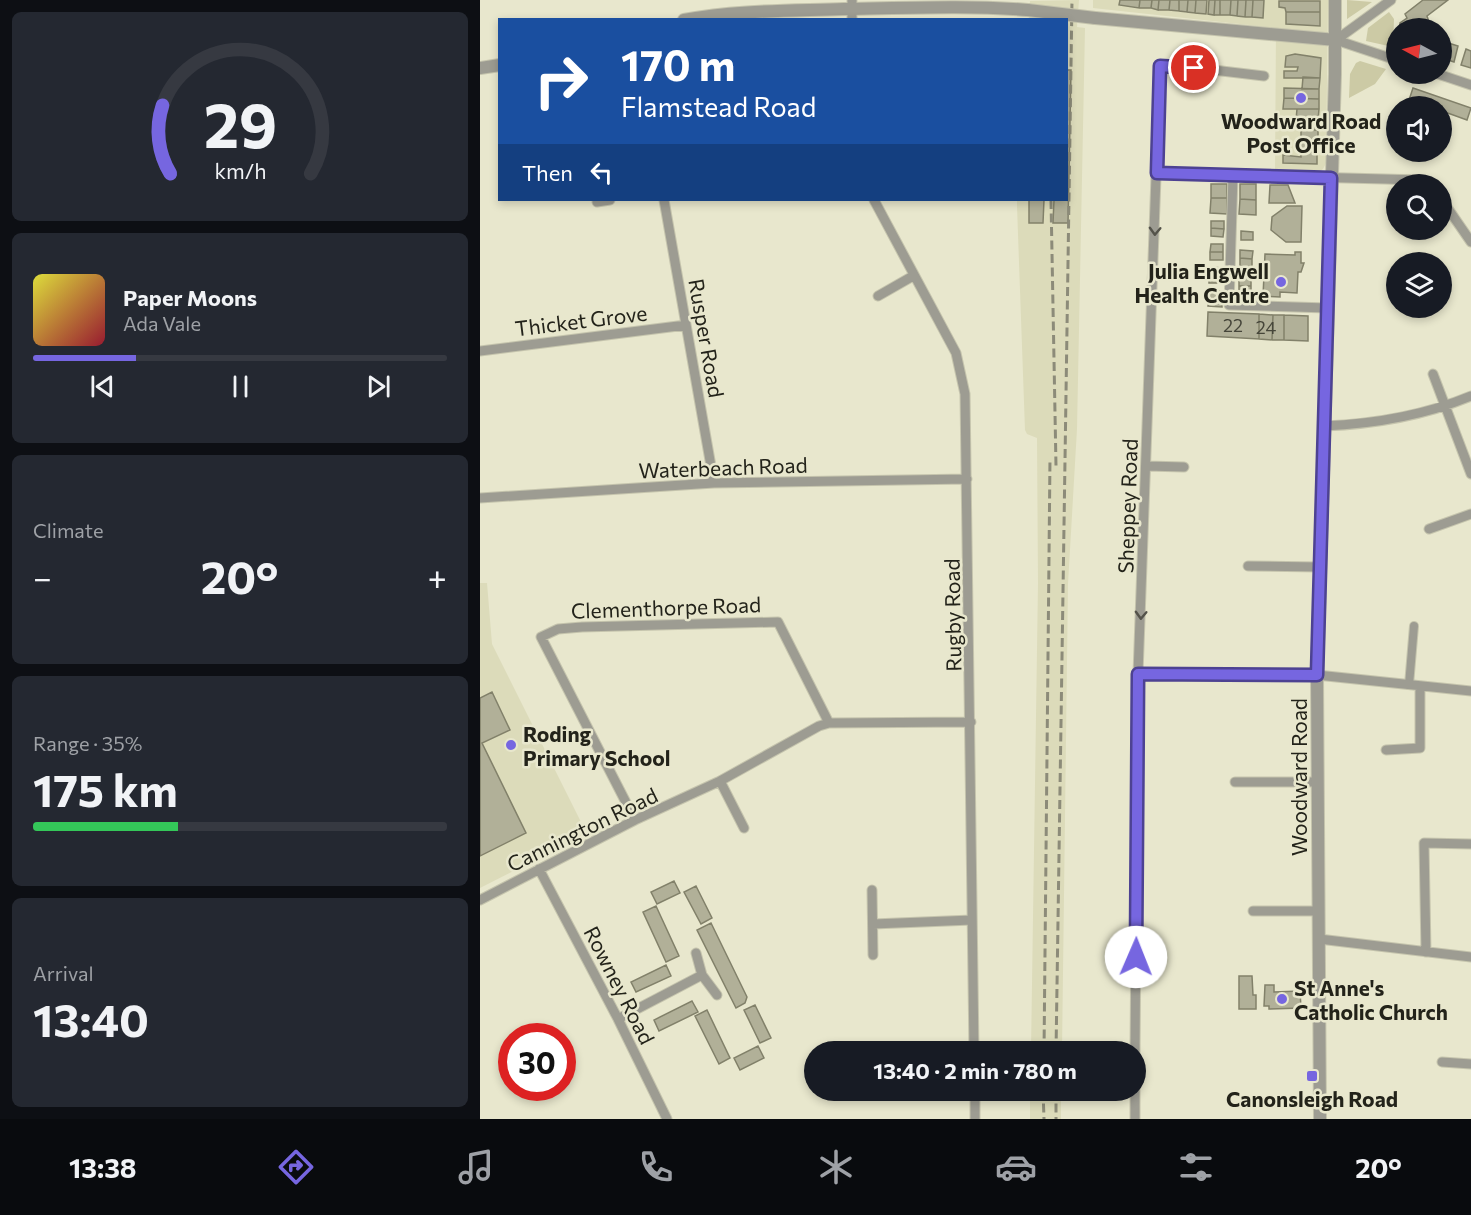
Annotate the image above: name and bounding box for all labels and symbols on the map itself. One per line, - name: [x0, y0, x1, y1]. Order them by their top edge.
- north arrow: [1386, 18, 1452, 84]
- pin: [1168, 42, 1219, 93]
- marker: Woodward Road Post Office: [1294, 91, 1308, 105]
- place label: Woodward Road Post Office: [1221, 108, 1381, 157]
- one-way arrow: [1149, 227, 1161, 236]
- place label: Julia Engwell Health Centre: [1135, 258, 1269, 307]
- marker: Julia Engwell Health Centre: [1274, 275, 1288, 289]
- street label: Rusper Road: [684, 277, 730, 399]
- street label: Thicket Grove: [514, 300, 648, 340]
- house number: 22: [1223, 314, 1243, 336]
- house number: 24: [1256, 316, 1276, 338]
- street label: Sheppey Road: [1112, 438, 1142, 574]
- street label: Waterbeach Road: [638, 452, 808, 482]
- street label: Rugby Road: [939, 558, 965, 672]
- street label: Clementhorpe Road: [570, 591, 762, 623]
- one-way arrow: [1134, 611, 1147, 620]
- street label: Woodward Road: [1286, 698, 1311, 856]
- place label: Roding Primary School: [523, 721, 670, 770]
- marker: Roding Primary School: [504, 738, 518, 752]
- street label: Cannington Road: [503, 782, 661, 876]
- street label: Rowney Road: [580, 922, 660, 1048]
- position arrow: [1104, 925, 1168, 989]
- place label: St Anne's Catholic Church: [1294, 975, 1448, 1024]
- marker: St Anne's Catholic Church: [1275, 992, 1289, 1006]
- speed limit sign: 30: [498, 1023, 576, 1101]
- marker: Canonsleigh Road: [1305, 1069, 1319, 1083]
- place label: Canonsleigh Road: [1226, 1086, 1398, 1111]

